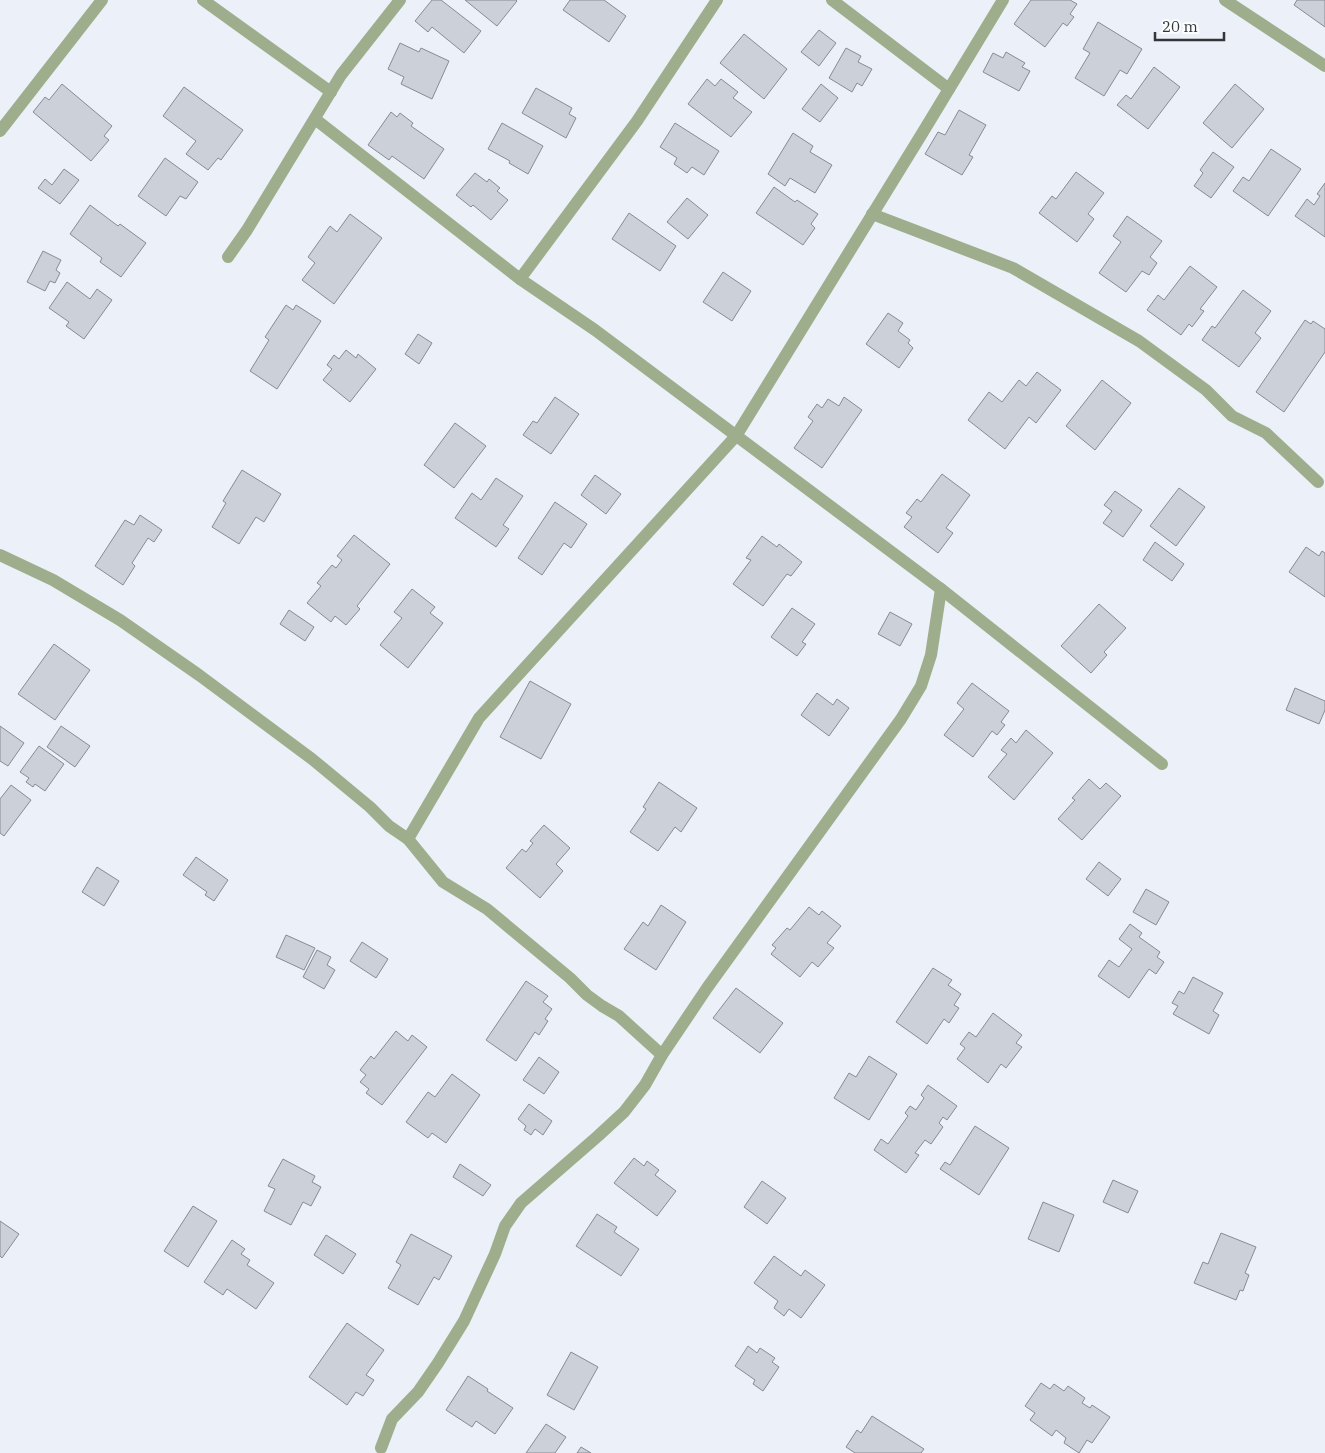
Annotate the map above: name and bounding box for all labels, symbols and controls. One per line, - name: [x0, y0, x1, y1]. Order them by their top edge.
- scale bar: [1155, 10, 1224, 42]
- text: 20 m: [1162, 17, 1198, 36]

